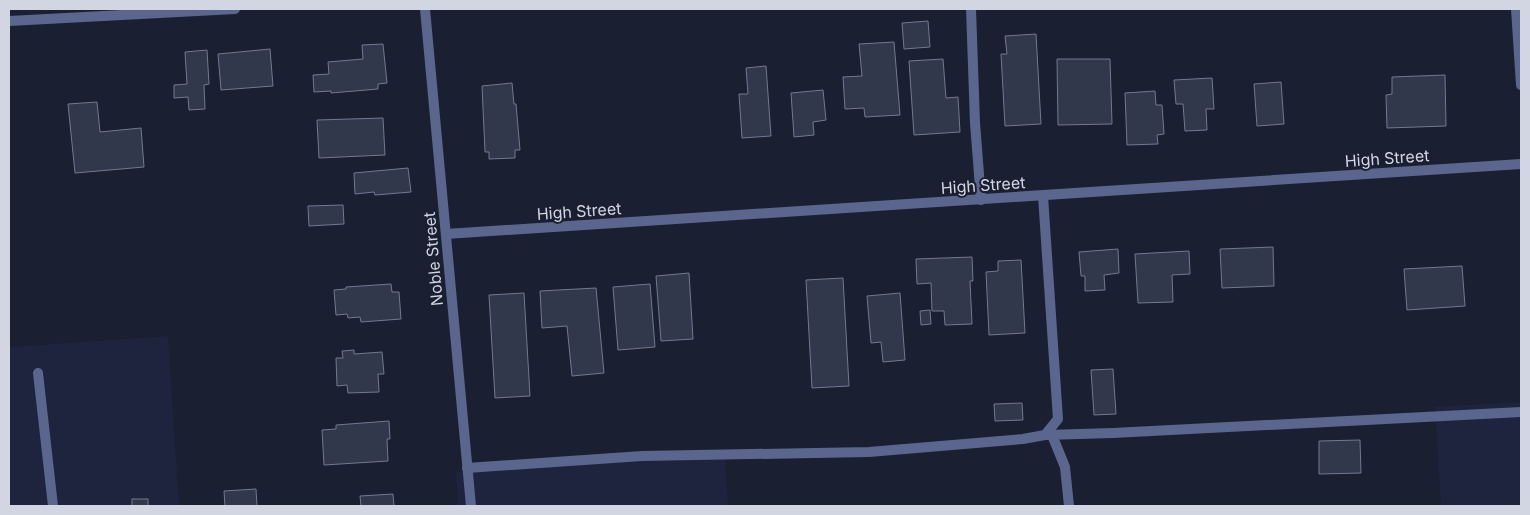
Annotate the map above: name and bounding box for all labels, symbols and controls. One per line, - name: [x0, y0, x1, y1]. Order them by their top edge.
- street label: High Street: [1344, 145, 1430, 171]
- street label: High Street: [940, 172, 1026, 198]
- street label: High Street: [536, 198, 622, 224]
- street label: Noble Street: [419, 211, 447, 307]

